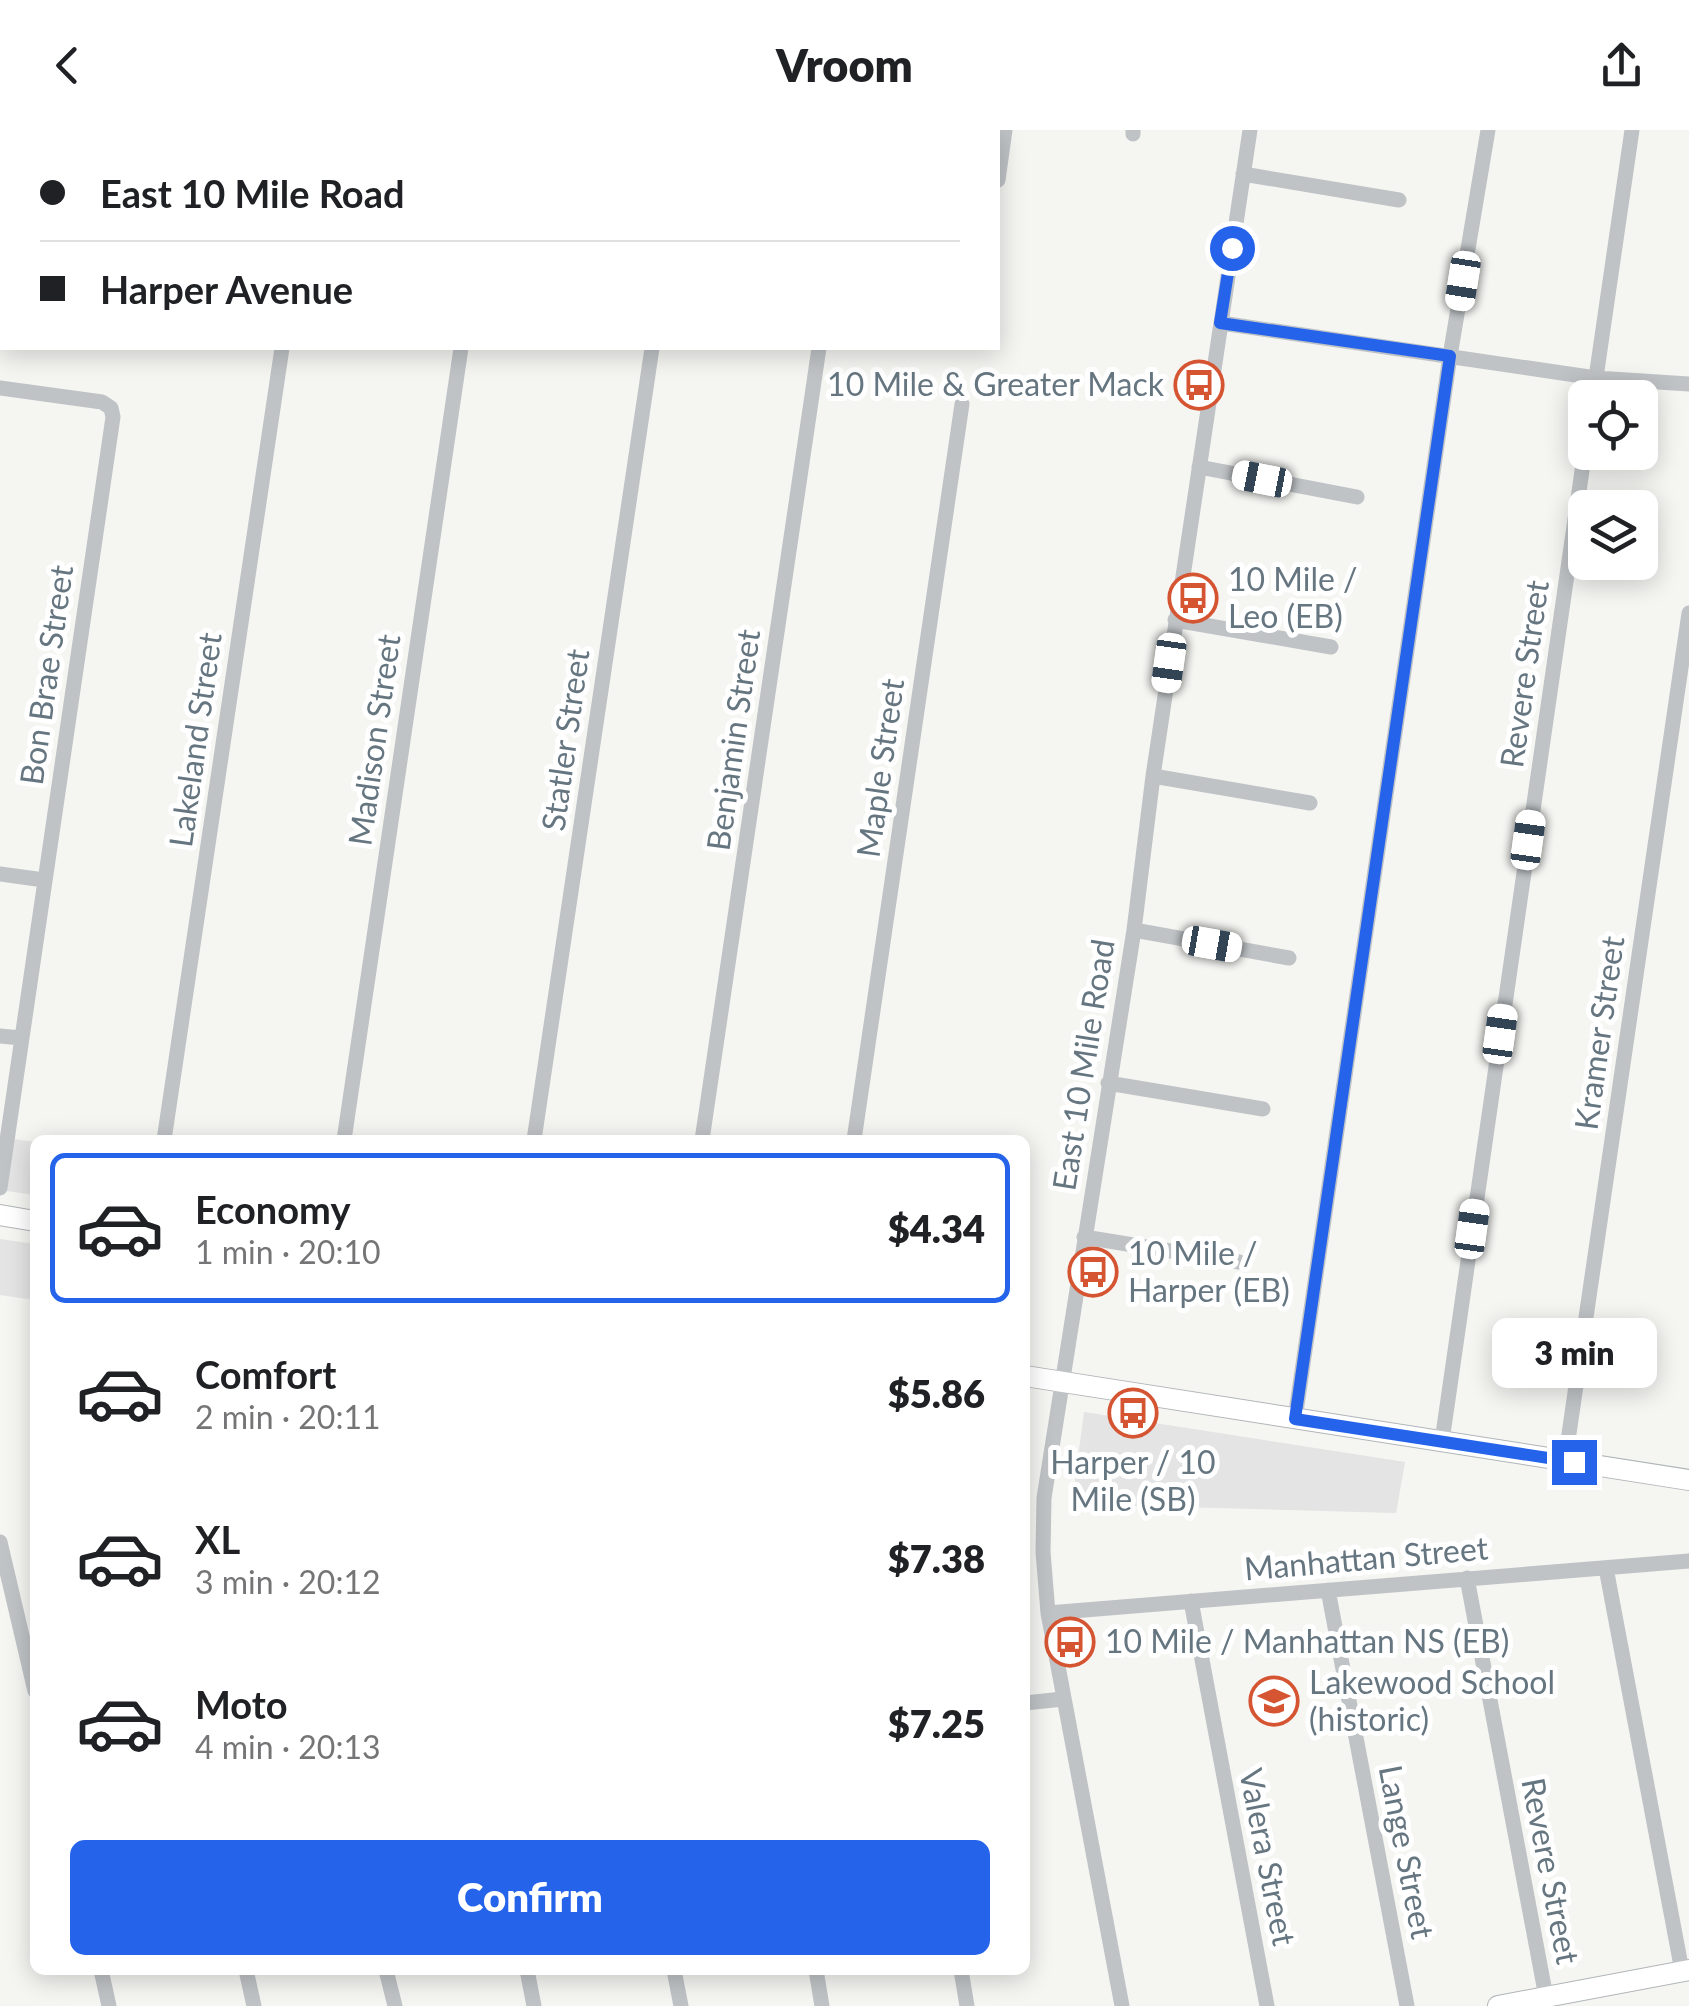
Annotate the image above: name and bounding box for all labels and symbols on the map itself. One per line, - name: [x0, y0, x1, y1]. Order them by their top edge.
- route start: [1210, 226, 1255, 271]
- car: [1443, 249, 1483, 313]
- bus stop icon: 10 Mile & Greater Mack: [1173, 359, 1225, 411]
- place label: 10 Mile & Greater Mack: [827, 364, 1165, 403]
- car: [1230, 459, 1294, 499]
- place label: 10 Mile / Leo (EB): [1228, 559, 1358, 635]
- street label: Bon Brae Street: [11, 562, 80, 787]
- bus stop icon: 10 Mile / Leo (EB): [1167, 572, 1219, 624]
- street label: Revere Street: [1491, 577, 1556, 770]
- street label: Benjamin Street: [698, 626, 767, 853]
- street label: Lakeland Street: [160, 629, 229, 850]
- street label: Madison Street: [339, 631, 408, 848]
- car: [1150, 631, 1188, 695]
- street label: Statler Street: [532, 646, 597, 833]
- street label: Maple Street: [848, 675, 911, 860]
- car: [1509, 808, 1547, 872]
- car: [1180, 924, 1244, 964]
- street label: Kramer Street: [1566, 933, 1631, 1132]
- street label: East 10 Mile Road: [1043, 936, 1122, 1193]
- car: [1481, 1002, 1519, 1066]
- car: [1453, 1197, 1491, 1261]
- place label: 10 Mile / Harper (EB): [1128, 1233, 1290, 1309]
- bus stop icon: 10 Mile / Harper (EB): [1067, 1246, 1119, 1298]
- callout: 3 min: [1492, 1317, 1656, 1387]
- bus stop icon: Harper / 10 Mile (SB): [1107, 1387, 1159, 1439]
- route end: [1552, 1440, 1597, 1485]
- place label: Harper / 10 Mile (SB): [1050, 1442, 1216, 1518]
- street label: Manhattan Street: [1242, 1527, 1490, 1588]
- bus stop icon: 10 Mile / Manhattan NS (EB): [1044, 1616, 1096, 1668]
- place label: 10 Mile / Manhattan NS (EB): [1105, 1621, 1509, 1660]
- place label: Lakewood School (historic): [1309, 1662, 1555, 1738]
- school or university icon: Lakewood School (historic): [1248, 1675, 1300, 1727]
- street label: Lange Street: [1372, 1762, 1443, 1942]
- street label: Valera Street: [1232, 1765, 1305, 1949]
- street label: Revere Street: [1514, 1774, 1589, 1968]

